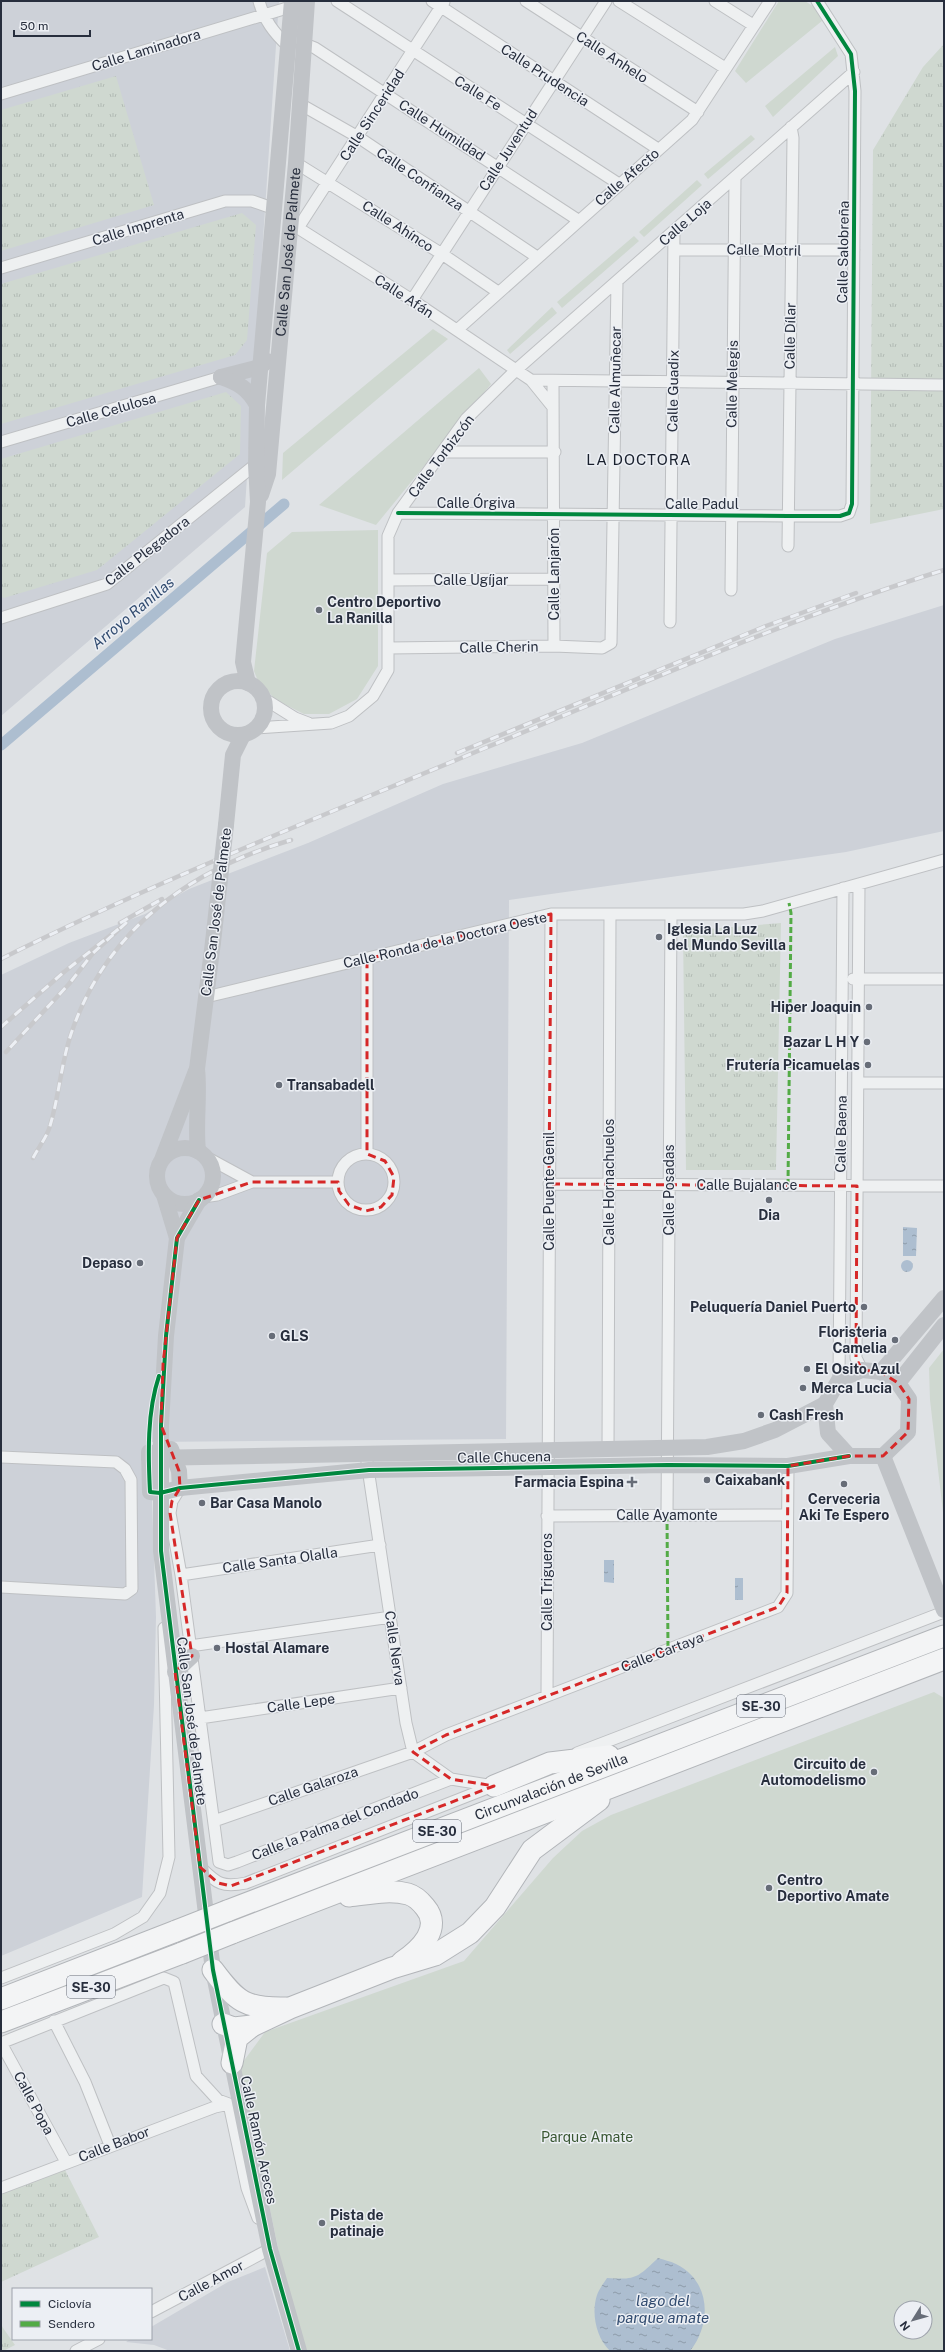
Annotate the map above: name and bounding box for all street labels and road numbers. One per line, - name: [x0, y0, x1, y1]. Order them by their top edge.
- street label: Calle Laminadora: [90, 26, 202, 74]
- street label: Calle Anhelo: [573, 28, 651, 86]
- street label: Calle Prudencia: [498, 41, 592, 109]
- street label: Calle Sinceridad: [336, 66, 408, 164]
- street label: Calle Fe: [452, 72, 505, 114]
- street label: Calle Humildad: [396, 96, 488, 164]
- street label: Calle Juventud: [476, 106, 540, 194]
- street label: Calle Confianza: [374, 144, 466, 214]
- street label: Calle Afecto: [592, 145, 662, 209]
- street label: Calle San José de Palmete: [272, 167, 304, 337]
- street label: Calle Loja: [656, 195, 714, 249]
- street label: Calle Ahínco: [359, 197, 437, 255]
- street label: Calle Salobreña: [834, 200, 852, 304]
- street label: Calle Imprenta: [90, 205, 186, 249]
- street label: Calle Motril: [726, 241, 802, 259]
- street label: Calle Afán: [372, 271, 436, 321]
- street label: Calle Dílar: [781, 302, 799, 370]
- street label: Calle Almuñecar: [606, 326, 624, 434]
- street label: Calle Melegis: [723, 340, 741, 428]
- street label: Calle Guadix: [664, 350, 682, 432]
- street label: Calle Celulosa: [64, 390, 158, 430]
- street label: Calle Torbizcón: [405, 412, 477, 500]
- street label: Calle Órgiva: [437, 493, 515, 511]
- street label: Calle Padul: [665, 496, 739, 512]
- street label: Calle Plegadora: [102, 513, 192, 589]
- street label: Calle Lanjarón: [546, 528, 562, 620]
- street label: Calle Ugíjar: [434, 572, 508, 588]
- street label: Calle Cherin: [459, 638, 539, 656]
- street label: Calle San José de Palmete: [198, 827, 234, 997]
- street label: Calle Ronda de la Doctora Oeste: [342, 909, 548, 971]
- street label: Calle Baena: [832, 1095, 850, 1173]
- street label: Calle Hornachuelos: [601, 1119, 617, 1245]
- street label: Calle Puente Genil: [541, 1131, 557, 1251]
- street label: Calle Posadas: [661, 1144, 677, 1236]
- street label: Calle Bujalance: [697, 1177, 797, 1193]
- street label: Calle Chucena: [457, 1448, 551, 1466]
- street label: Calle Ayamonte: [616, 1507, 718, 1523]
- street label: Calle Trigueros: [539, 1533, 555, 1631]
- street label: Calle Santa Olalla: [222, 1544, 338, 1576]
- street label: Calle Nerva: [382, 1610, 408, 1686]
- street label: Calle Cartaya: [619, 1629, 705, 1675]
- street label: Calle San José de Palmete: [174, 1636, 210, 1806]
- street label: Calle Lepe: [266, 1690, 336, 1716]
- road number: SE-30: [737, 1695, 785, 1717]
- street label: Circunvalación de Sevilla: [472, 1750, 630, 1823]
- street label: Calle Galaroza: [266, 1763, 360, 1809]
- street label: Calle la Palma del Condado: [249, 1785, 421, 1863]
- road number: SE-30: [413, 1820, 461, 1842]
- road number: SE-30: [67, 1976, 115, 1998]
- street label: Calle Popa: [11, 2069, 57, 2137]
- street label: Calle Ramón Areces: [238, 2074, 280, 2206]
- street label: Calle Babor: [76, 2123, 152, 2165]
- street label: Calle Amor: [176, 2257, 246, 2305]

